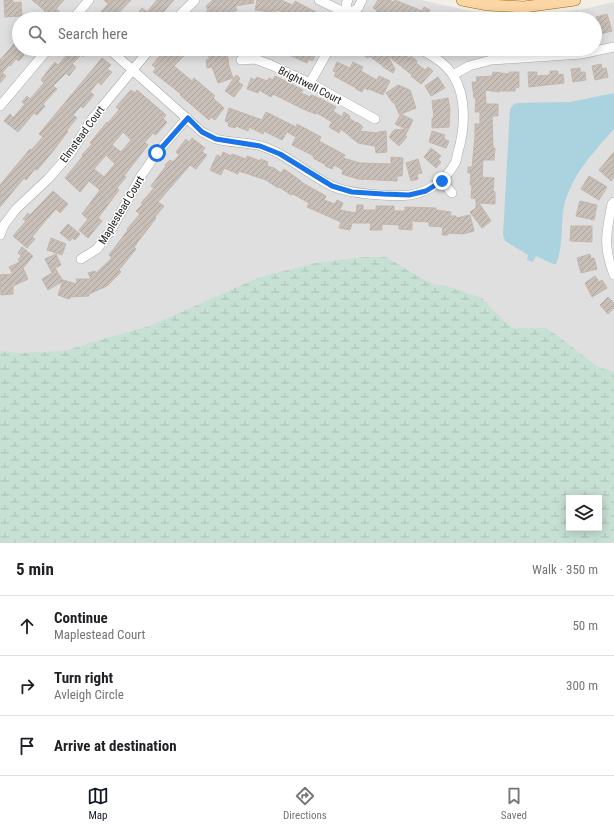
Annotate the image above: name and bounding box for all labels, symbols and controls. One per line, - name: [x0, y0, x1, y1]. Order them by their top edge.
- search box: [12, 12, 602, 56]
- icon: search: [26, 23, 48, 45]
- text: Search here: [58, 25, 128, 43]
- street label: Brightwell Court: [276, 64, 344, 107]
- street label: Elmstead Court: [57, 103, 107, 165]
- route start: [148, 144, 166, 162]
- route end: [433, 172, 451, 190]
- street label: Maplestead Court: [96, 174, 147, 247]
- map controls: [566, 495, 602, 531]
- button: layers: [566, 495, 602, 531]
- text: 5 min: [16, 559, 54, 579]
- text: Walk · 350 m: [532, 562, 598, 577]
- text: Continue: [54, 609, 108, 627]
- icon: ahead: [16, 615, 38, 637]
- text: 50 m: [572, 618, 598, 633]
- text: Maplestead Court: [54, 627, 145, 642]
- text: Turn right: [54, 669, 113, 687]
- icon: right: [16, 675, 38, 697]
- text: 300 m: [566, 678, 598, 693]
- text: Avleigh Circle: [54, 687, 124, 702]
- icon: arrive: [16, 735, 38, 757]
- text: Arrive at destination: [54, 737, 177, 755]
- tab: Map: [87, 785, 109, 822]
- tab: Directions: [283, 785, 327, 822]
- tab: Saved: [501, 785, 527, 822]

